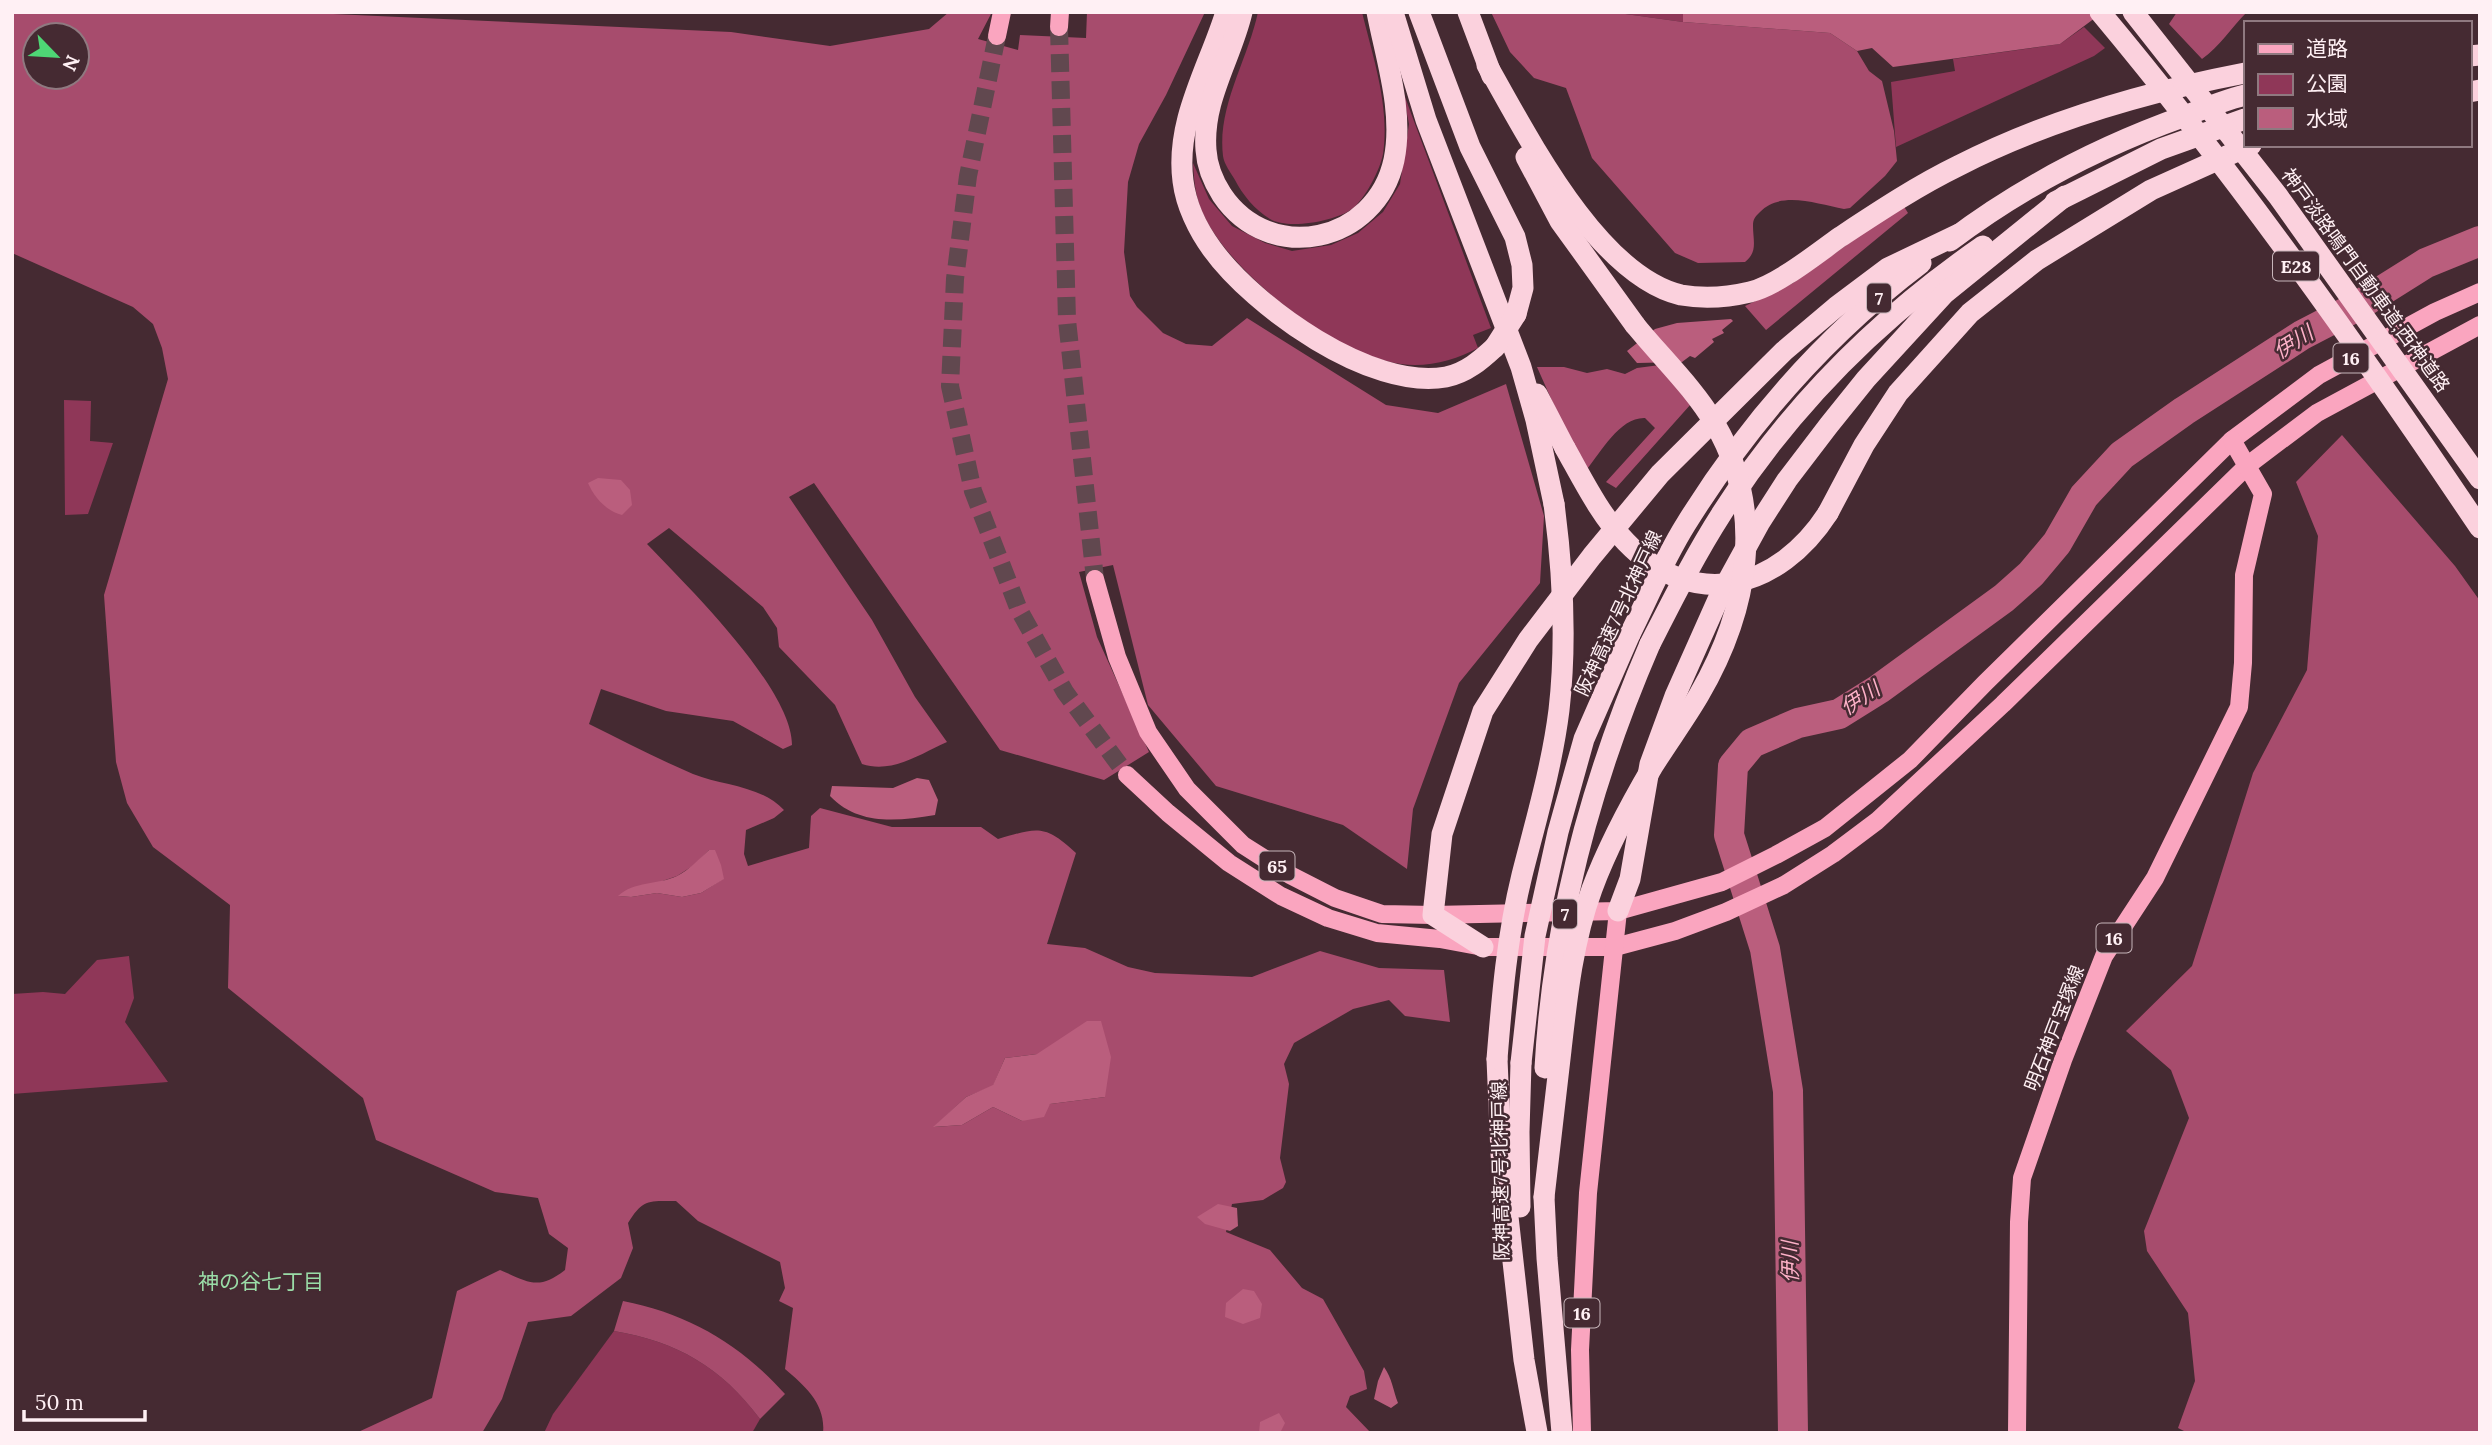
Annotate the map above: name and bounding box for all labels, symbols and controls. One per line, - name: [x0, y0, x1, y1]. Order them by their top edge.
- north arrow: [21, 21, 91, 91]
- legend: [2244, 21, 2471, 147]
- text: 道路: [2306, 35, 2348, 62]
- text: N: [57, 51, 85, 75]
- text: 公園: [2306, 70, 2348, 97]
- text: 水域: [2306, 105, 2348, 132]
- street label: 神戸淡路鳴門自動車道;西神道路: [2277, 163, 2455, 397]
- road number: E28: [2273, 252, 2319, 280]
- road number: 7: [1867, 284, 1891, 312]
- water label: 伊川: [2268, 318, 2320, 365]
- road number: 16: [2334, 344, 2368, 372]
- street label: 阪神高速7号北神戸線: [1569, 526, 1667, 700]
- water label: 伊川: [1835, 674, 1887, 721]
- road number: 65: [1260, 852, 1294, 880]
- road number: 7: [1553, 900, 1577, 929]
- road number: 16: [2096, 923, 2132, 953]
- street label: 明石神戸宝塚線: [2019, 962, 2089, 1094]
- street label: 阪神高速7号北神戸線: [1486, 1081, 1514, 1261]
- water label: 伊川: [1776, 1239, 1804, 1283]
- district label: 神の谷七丁目: [198, 1268, 324, 1295]
- road number: 16: [1564, 1298, 1600, 1328]
- scale bar: [24, 1378, 145, 1422]
- text: 50 m: [35, 1389, 84, 1416]

